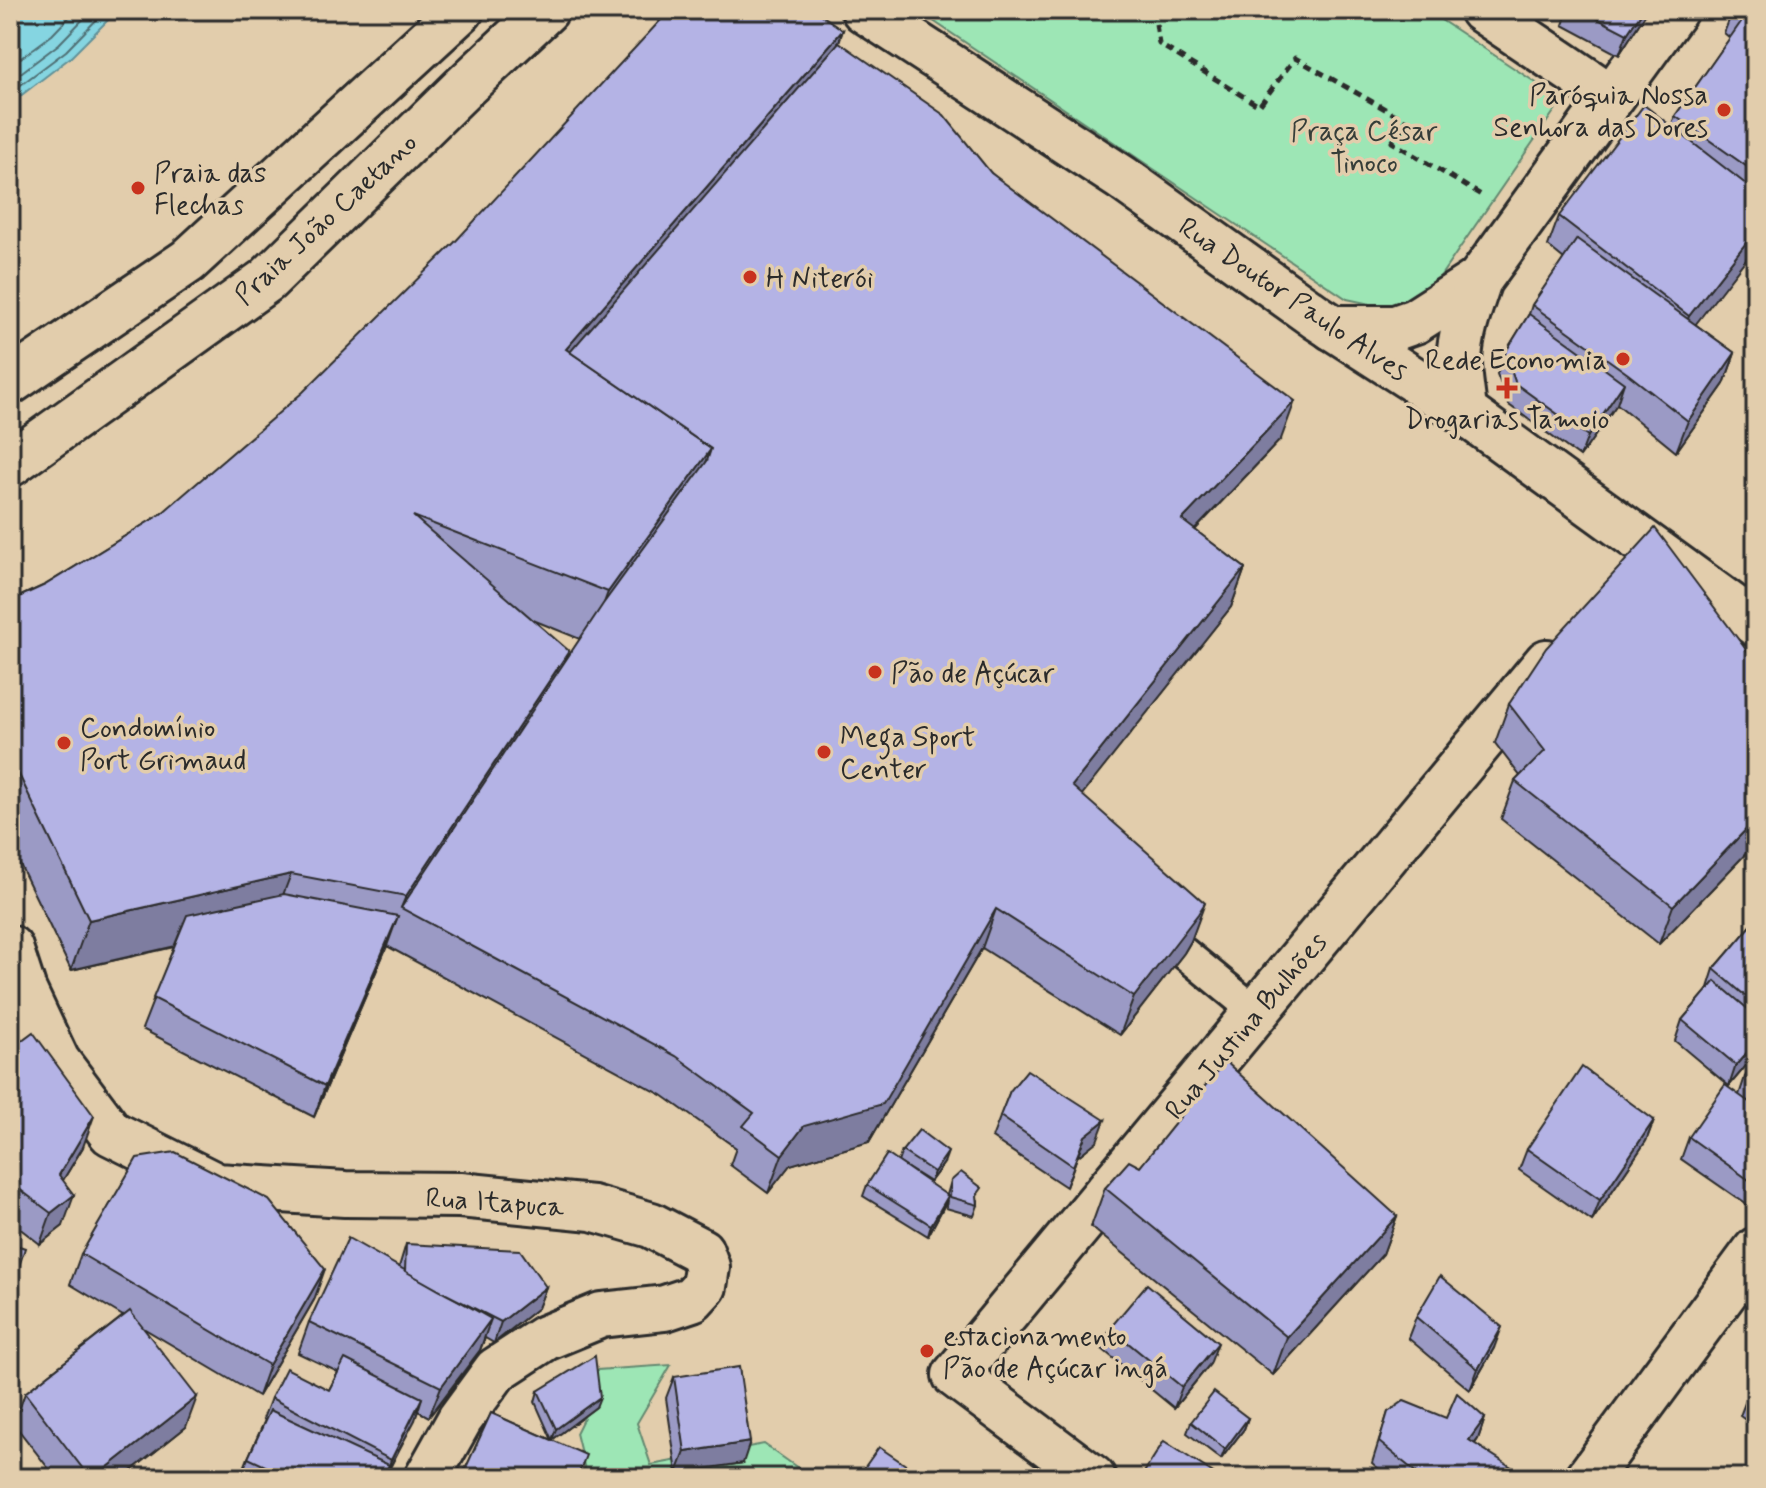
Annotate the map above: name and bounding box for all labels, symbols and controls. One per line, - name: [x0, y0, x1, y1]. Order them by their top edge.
- place label: Paróquia Nossa Senhora das Dores: [1493, 78, 1708, 147]
- marker: Paróquia Nossa Senhora das Dores: [1715, 101, 1733, 119]
- park label: Praça César Tinoco: [1291, 114, 1438, 183]
- street label: Praia João Caetano: [227, 125, 426, 314]
- place label: Praia das Flechas: [154, 156, 266, 225]
- marker: Praia das Flechas: [129, 179, 147, 197]
- street label: Rua Doutor Paulo Alves: [1171, 209, 1415, 391]
- place label: H Niterói: [766, 261, 873, 298]
- marker: H Niterói: [741, 268, 759, 286]
- place label: Rede Economia: [1425, 343, 1607, 380]
- marker: Rede Economia: [1614, 350, 1632, 368]
- marker: Drogarias Tamoio: [1498, 379, 1516, 397]
- place label: Drogarias Tamoio: [1405, 402, 1609, 439]
- place label: Pão de Açúcar: [891, 656, 1055, 693]
- marker: Pão de Açúcar: [866, 663, 884, 681]
- place label: Condomínio Port Grimaud: [80, 711, 246, 780]
- place label: Mega Sport Center: [840, 720, 975, 789]
- marker: Condomínio Port Grimaud: [55, 734, 73, 752]
- marker: Mega Sport Center: [815, 743, 833, 761]
- street label: Rua Justina Bulhões: [1157, 925, 1336, 1128]
- street label: Rua Itapuca: [424, 1180, 566, 1227]
- place label: estacionamento Pão de Açúcar ingá: [943, 1319, 1168, 1388]
- marker: estacionamento Pão de Açúcar ingá: [918, 1342, 936, 1360]

